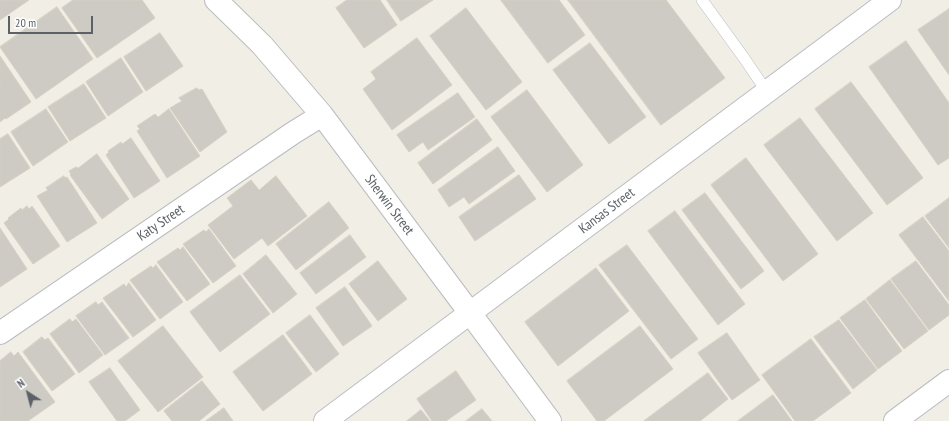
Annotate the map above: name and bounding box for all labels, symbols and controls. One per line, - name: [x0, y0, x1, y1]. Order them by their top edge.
- scale bar: [10, 8, 95, 34]
- text: 20 m: [15, 15, 36, 30]
- street label: Sherwin Street: [361, 172, 417, 238]
- street label: Kansas Street: [576, 185, 638, 237]
- street label: Katy Street: [134, 201, 188, 245]
- north arrow: [8, 373, 48, 413]
- text: N: [14, 376, 27, 391]

